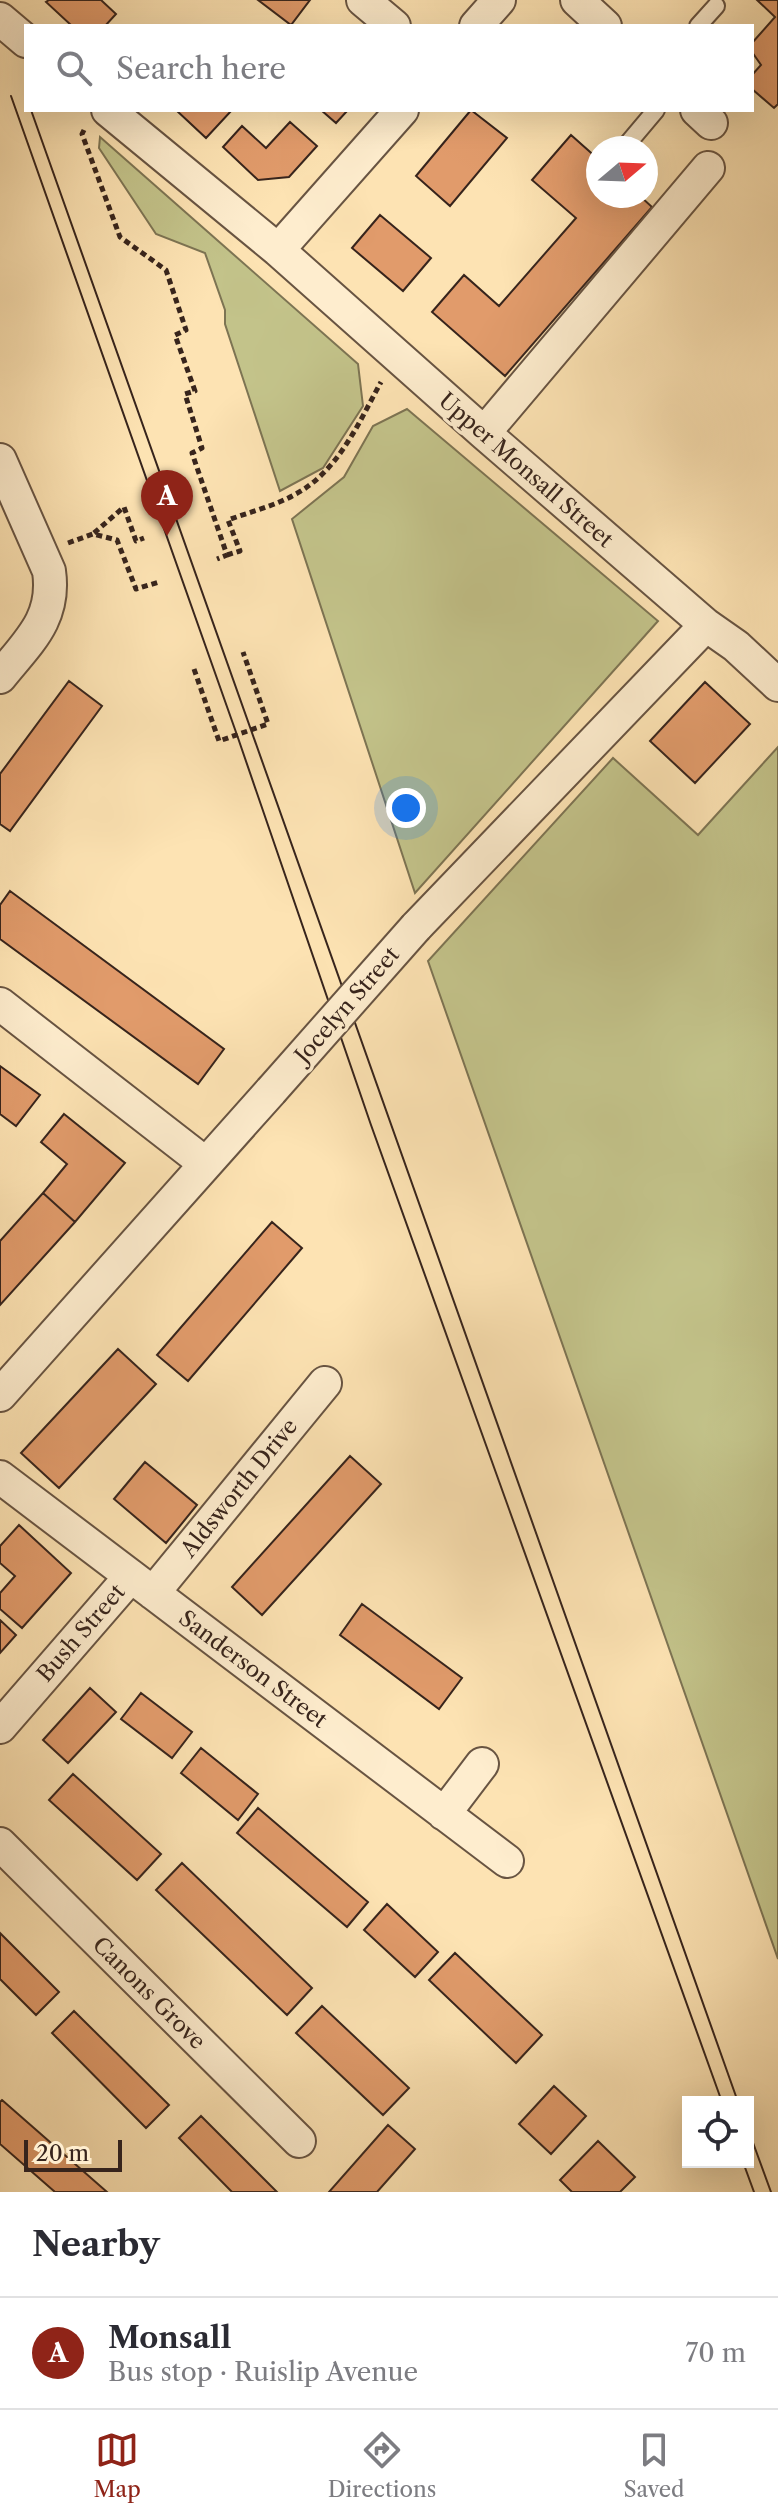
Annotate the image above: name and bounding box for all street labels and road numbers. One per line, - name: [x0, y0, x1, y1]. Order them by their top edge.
- street label: Upper Monsall Street: [433, 387, 619, 553]
- street label: Jocelyn Street: [287, 941, 405, 1071]
- street label: Aldsworth Drive: [174, 1413, 303, 1564]
- street label: Bush Street: [31, 1579, 131, 1687]
- street label: Sanderson Street: [174, 1605, 333, 1734]
- street label: Canons Grove: [87, 1931, 211, 2055]

